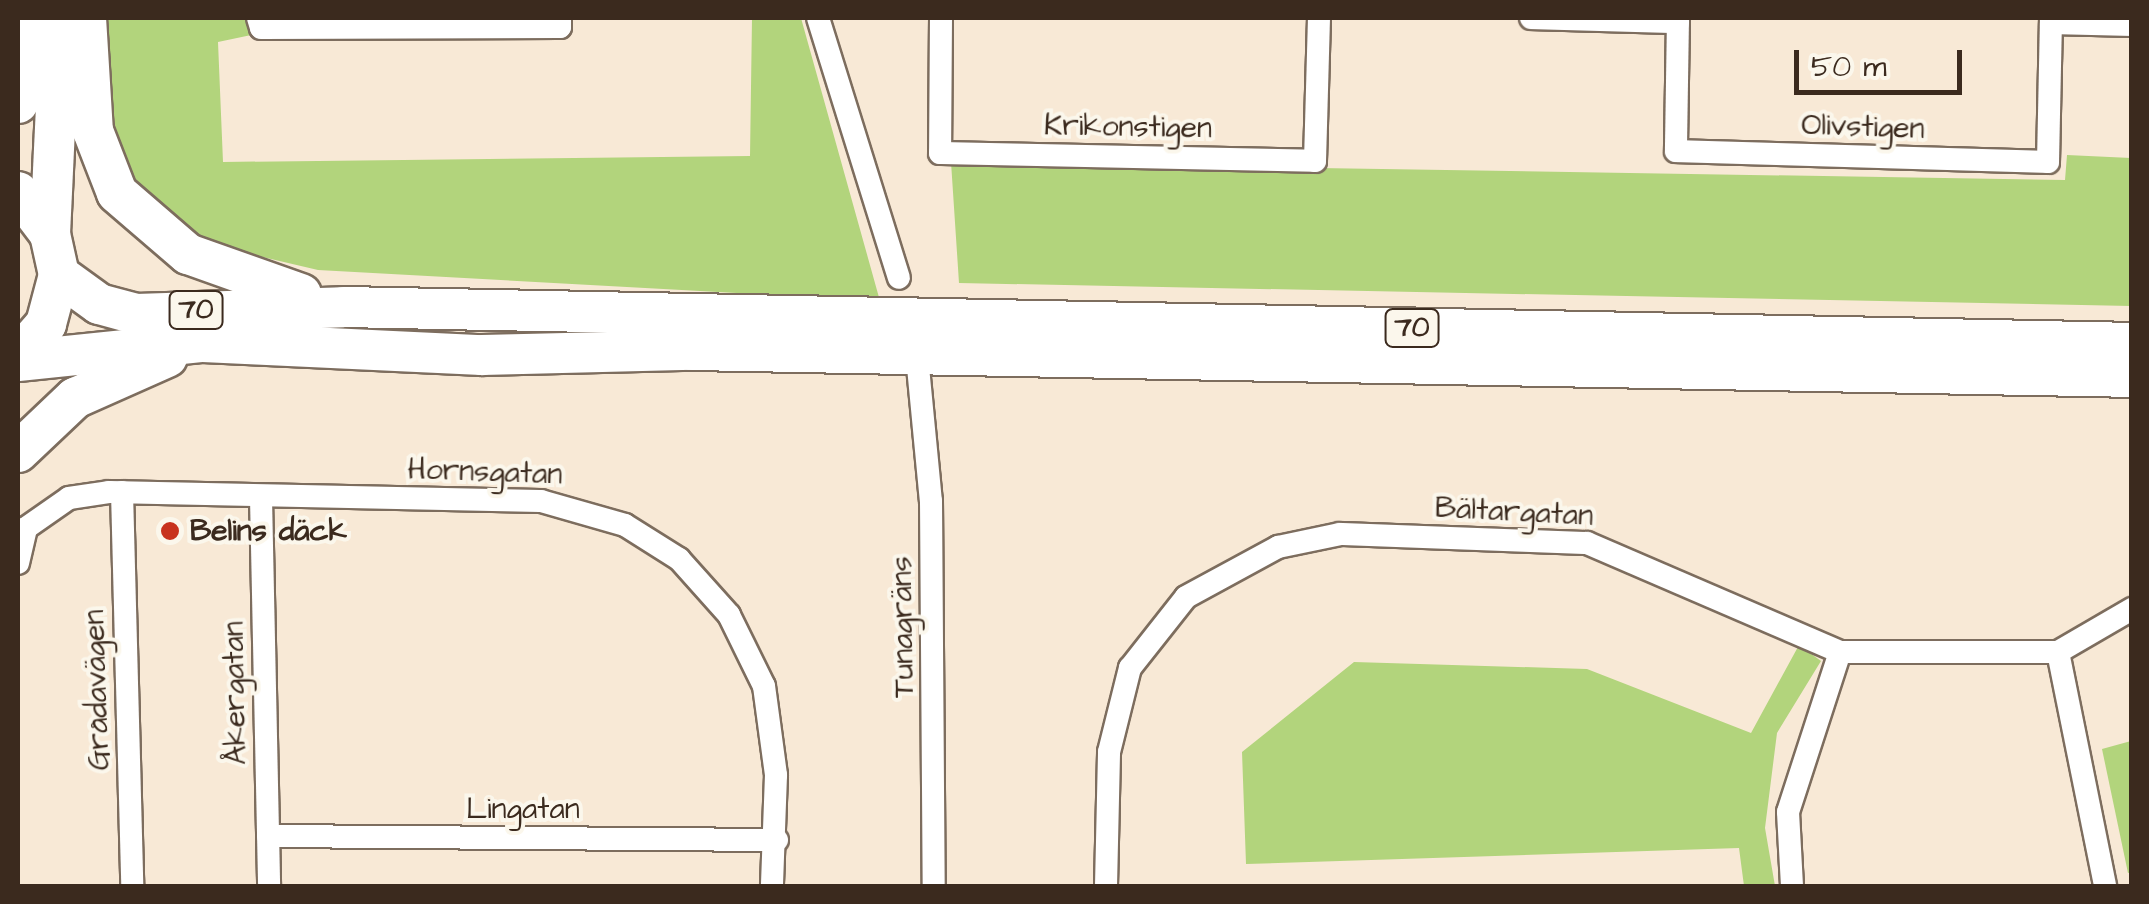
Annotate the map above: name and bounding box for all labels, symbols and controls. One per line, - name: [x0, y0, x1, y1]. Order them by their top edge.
- scale bar: [1799, 30, 1966, 92]
- text: 50 m: [1811, 46, 1887, 88]
- street label: Olivstigen: [1801, 107, 1925, 147]
- street label: Krikonstigen: [1044, 108, 1212, 146]
- road number: 70: [168, 287, 224, 333]
- road number: 70: [1384, 305, 1440, 351]
- street label: Hornsgatan: [407, 451, 563, 493]
- street label: Bältargatan: [1434, 490, 1594, 534]
- place label: Belins däck: [190, 513, 347, 549]
- marker: Belins däck: [159, 520, 181, 542]
- street label: Tunagräns: [884, 556, 922, 698]
- street label: Grådavägen: [76, 609, 118, 771]
- street label: Åkergatan: [216, 621, 254, 765]
- street label: Lingatan: [466, 791, 580, 827]

